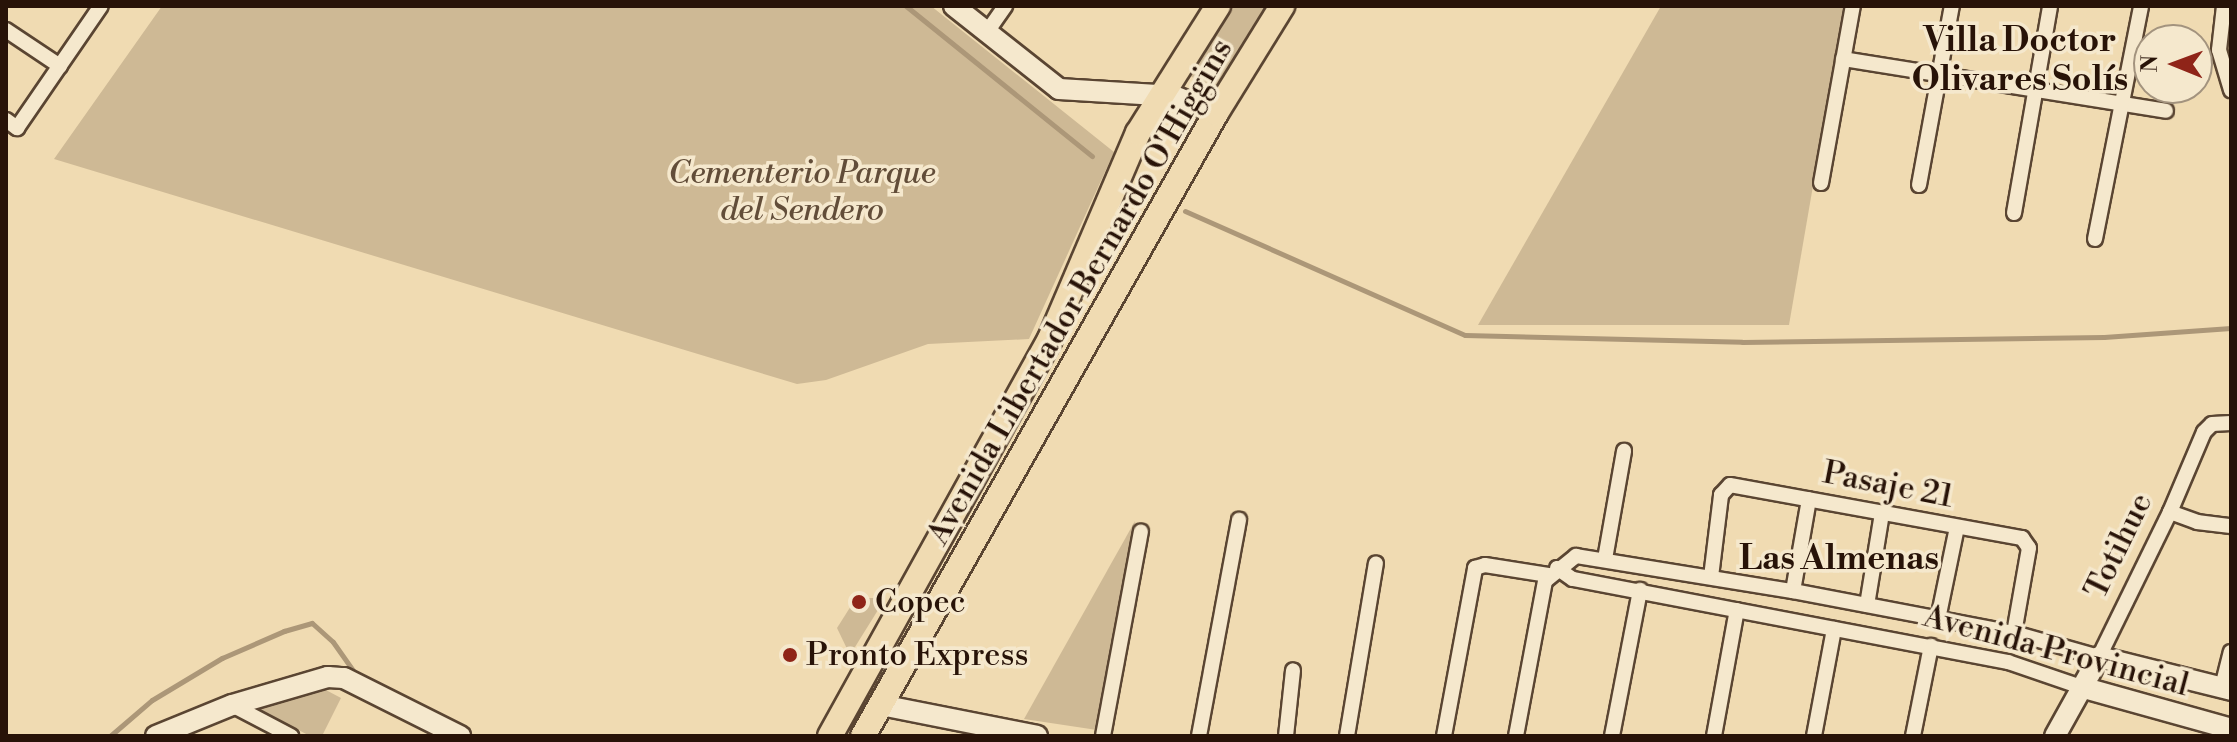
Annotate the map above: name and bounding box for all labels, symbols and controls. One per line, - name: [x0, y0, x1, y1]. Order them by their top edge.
- district label: Villa Doctor Olivares Solís: [1912, 21, 2128, 100]
- north arrow: [2133, 24, 2213, 104]
- street label: Avenida Libertador Bernardo O'Higgins: [919, 32, 1241, 552]
- text: N: [2137, 55, 2164, 73]
- park label: Cementerio Parque del Sendero: [668, 155, 936, 230]
- street label: Pasaje 21: [1820, 454, 1956, 516]
- street label: Totihue: [2077, 487, 2161, 605]
- district label: Las Almenas: [1739, 540, 1939, 580]
- place label: Copec: [875, 583, 966, 621]
- marker: Copec: [850, 593, 868, 611]
- street label: Avenida Provincial: [1919, 597, 2193, 705]
- place label: Pronto Express: [806, 636, 1028, 674]
- marker: Pronto Express: [781, 646, 799, 664]

